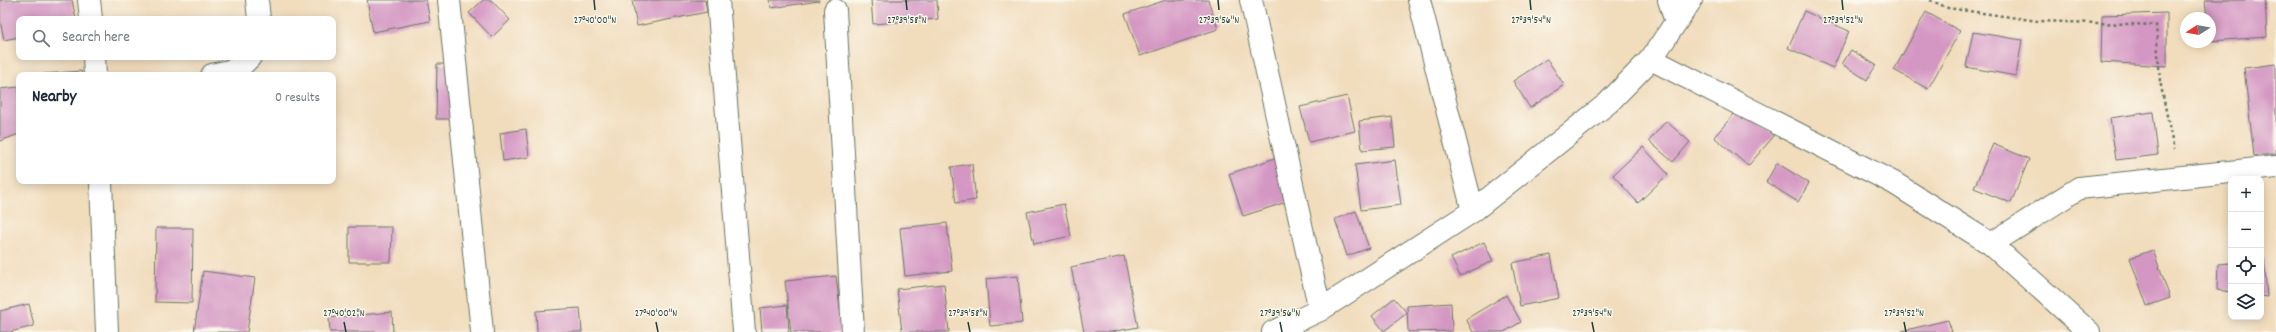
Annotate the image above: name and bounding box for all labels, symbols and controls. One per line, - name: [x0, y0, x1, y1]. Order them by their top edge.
- north arrow: [2180, 12, 2216, 48]
- text: 27°40'00"N: [574, 14, 616, 28]
- text: 27°39'58"N: [887, 14, 927, 28]
- text: 27°39'56"N: [1199, 14, 1239, 28]
- text: 27°39'54"N: [1511, 14, 1551, 28]
- text: 27°39'52"N: [1823, 14, 1863, 28]
- search box: [16, 16, 336, 60]
- icon: search: [30, 27, 52, 49]
- text: Search here: [62, 27, 130, 49]
- text: Nearby: [32, 86, 76, 110]
- text: 0 results: [275, 89, 320, 108]
- map controls: [2228, 176, 2264, 320]
- button: +: [2228, 176, 2264, 212]
- button: −: [2228, 212, 2264, 248]
- button: locate: [2228, 248, 2264, 284]
- button: layers: [2228, 284, 2264, 320]
- text: 27°40'02"N: [323, 307, 365, 321]
- text: 27°40'00"N: [635, 307, 677, 321]
- text: 27°39'58"N: [948, 307, 988, 321]
- text: 27°39'56"N: [1260, 307, 1300, 321]
- text: 27°39'54"N: [1572, 307, 1612, 321]
- text: 27°39'52"N: [1884, 307, 1924, 321]

